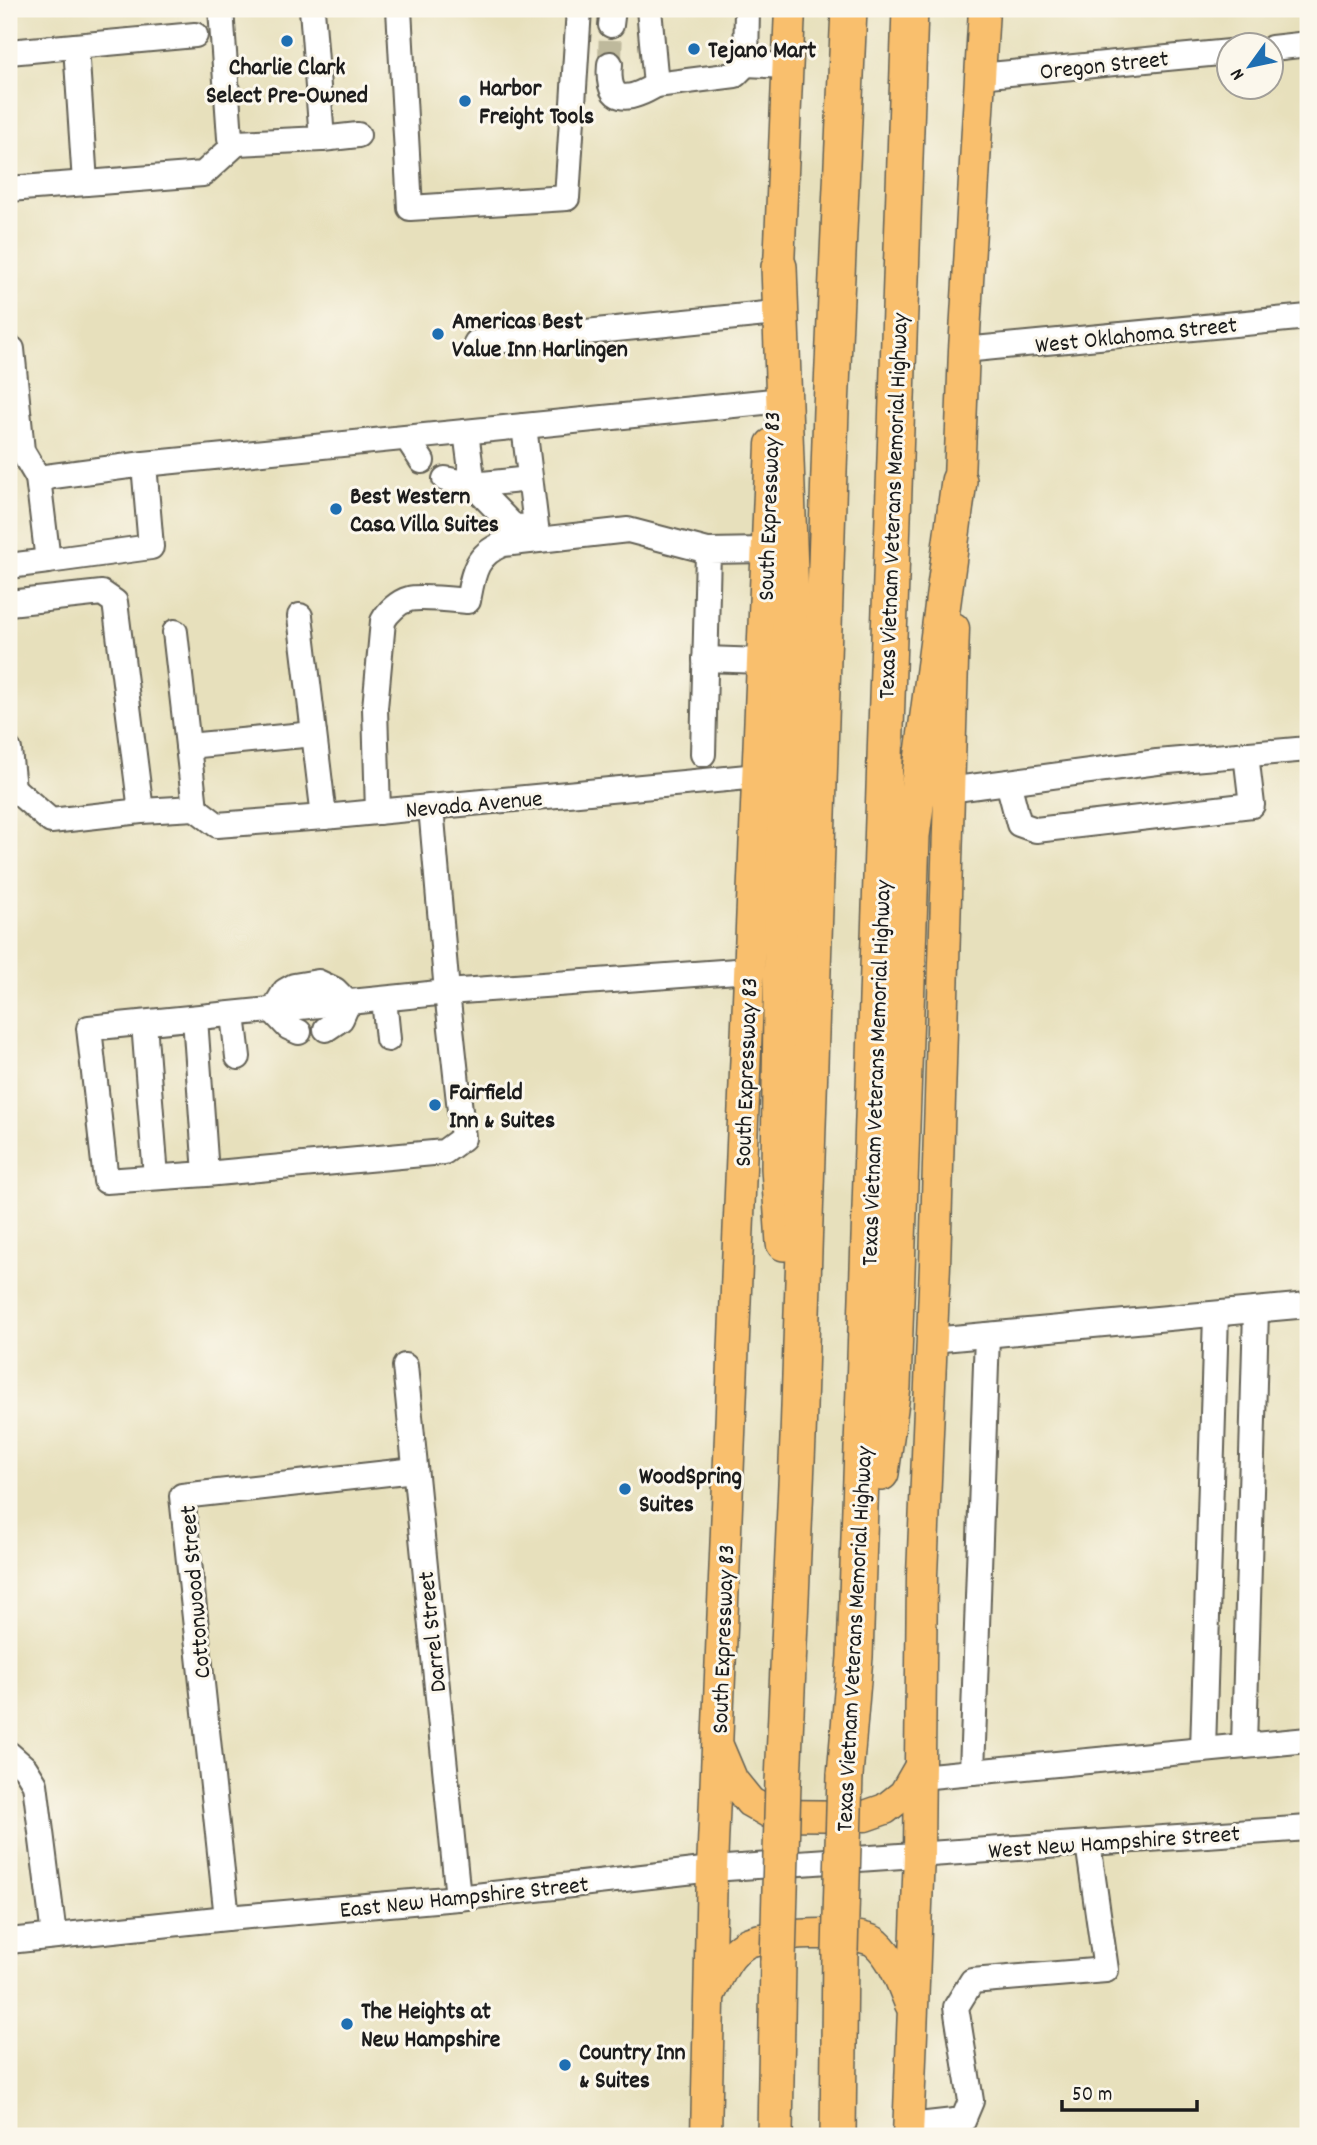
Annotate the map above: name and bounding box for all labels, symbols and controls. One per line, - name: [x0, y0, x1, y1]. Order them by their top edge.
- north arrow: [1216, 32, 1286, 102]
- marker: Charlie Clark Select Pre-Owned: [279, 33, 295, 49]
- place label: Tejano Mart: [708, 35, 816, 69]
- marker: Tejano Mart: [686, 41, 702, 57]
- street label: Oregon Street: [1038, 43, 1171, 91]
- place label: Charlie Clark Select Pre-Owned: [206, 52, 368, 114]
- text: N: [1225, 62, 1253, 85]
- place label: Harbor Freight Tools: [479, 73, 594, 135]
- marker: Harbor Freight Tools: [457, 93, 473, 109]
- place label: Americas Best Value Inn Harlingen: [452, 306, 628, 368]
- street label: West Oklahoma Street: [1034, 309, 1239, 364]
- street label: Texas Vietnam Veterans Memorial Highway: [871, 311, 919, 700]
- marker: Americas Best Value Inn Harlingen: [430, 326, 446, 342]
- street label: South Expressway 83: [751, 411, 791, 601]
- place label: Best Western Casa Villa Suites: [350, 481, 499, 543]
- marker: Best Western Casa Villa Suites: [328, 501, 344, 517]
- street label: Nevada Avenue: [404, 783, 544, 829]
- street label: Texas Vietnam Veterans Memorial Highway: [854, 878, 902, 1267]
- street label: South Expressway 83: [728, 977, 768, 1167]
- place label: Fairfield Inn & Suites: [449, 1077, 555, 1139]
- marker: Fairfield Inn & Suites: [427, 1097, 443, 1113]
- street label: Texas Vietnam Veterans Memorial Highway: [829, 1444, 883, 1833]
- place label: WoodSpring Suites: [639, 1461, 742, 1523]
- marker: WoodSpring Suites: [617, 1481, 633, 1497]
- street label: Cottonwood Street: [172, 1503, 222, 1680]
- street label: South Expressway 83: [705, 1544, 745, 1734]
- street label: Darrel Street: [411, 1569, 457, 1694]
- street label: West New Hampshire Street: [987, 1818, 1241, 1870]
- street label: East New Hampshire Street: [338, 1869, 590, 1929]
- place label: The Heights at New Hampshire: [361, 1996, 501, 2058]
- marker: The Heights at New Hampshire: [339, 2016, 355, 2032]
- place label: Country Inn & Suites: [579, 2037, 686, 2099]
- marker: Country Inn & Suites: [557, 2057, 573, 2073]
- scale bar: [1062, 2068, 1196, 2112]
- text: 50 m: [1072, 2081, 1112, 2111]

